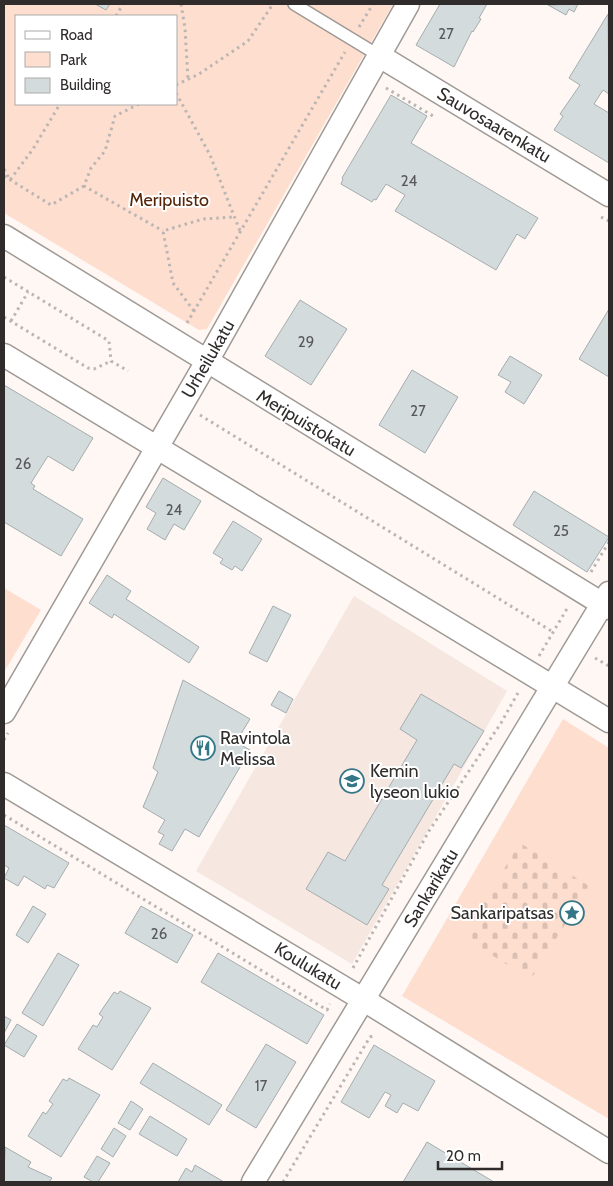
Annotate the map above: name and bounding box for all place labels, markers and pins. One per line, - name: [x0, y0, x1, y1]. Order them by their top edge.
- place label: Ravintola Melissa: [220, 727, 291, 770]
- restaurant icon: Ravintola Melissa: [190, 735, 216, 761]
- place label: Kemin lyseon lukio: [370, 760, 459, 803]
- school or university icon: Kemin lyseon lukio: [339, 768, 365, 794]
- place icon: Sankaripatsas: [559, 900, 585, 926]
- place label: Sankaripatsas: [451, 902, 554, 924]

